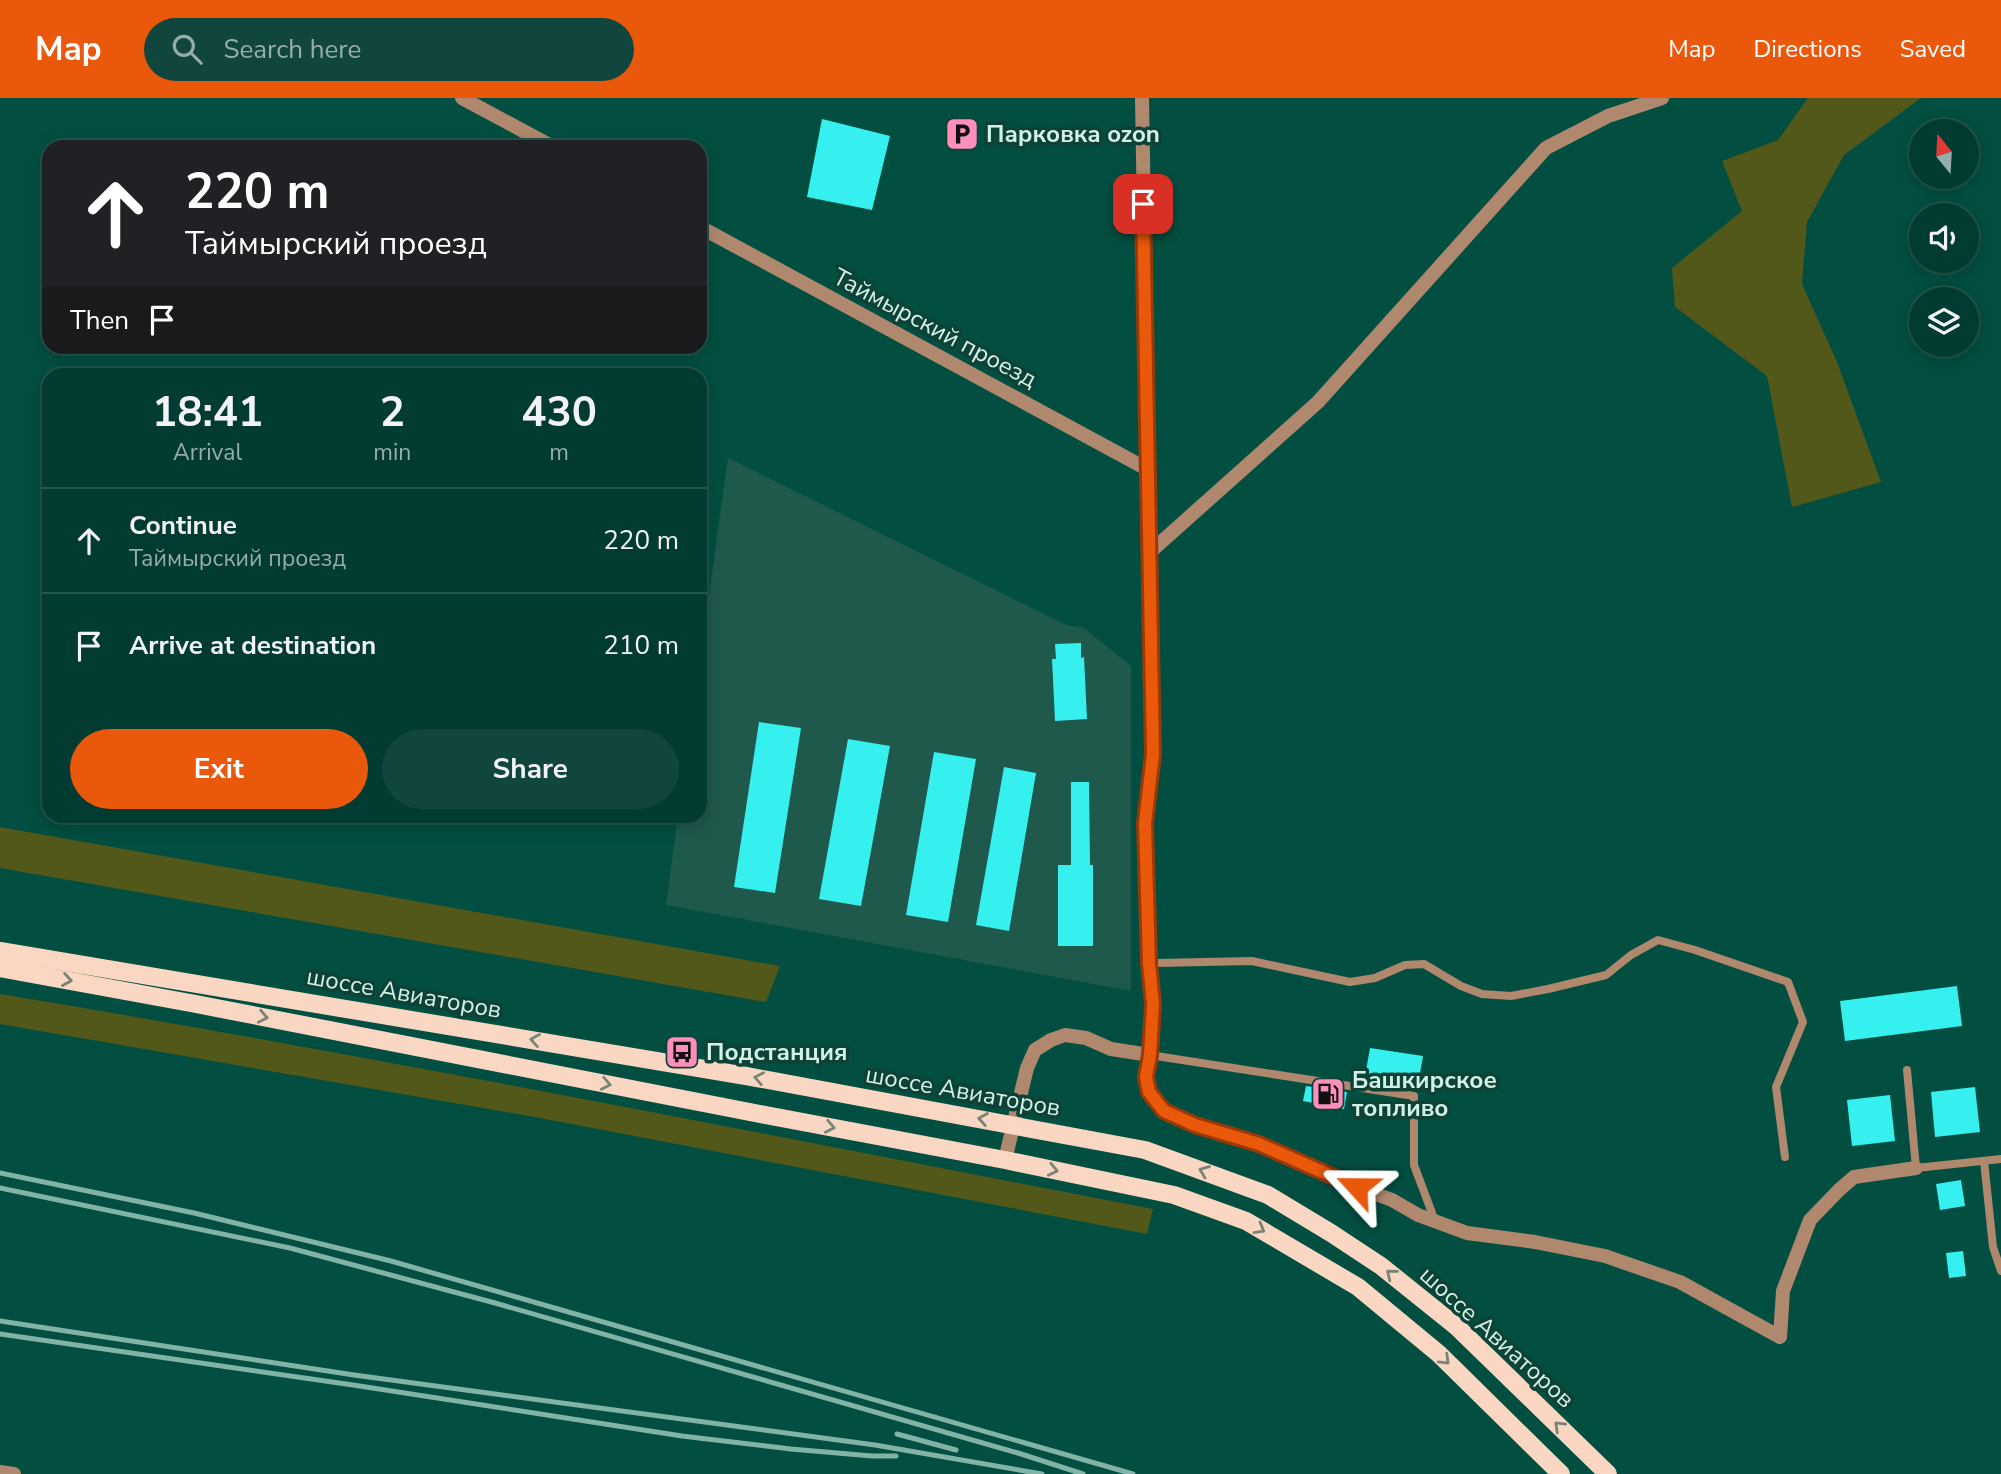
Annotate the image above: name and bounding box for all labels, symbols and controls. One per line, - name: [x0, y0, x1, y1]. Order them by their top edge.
- search box: [144, 18, 634, 81]
- text: Map: [35, 27, 102, 72]
- icon: search: [168, 30, 206, 68]
- text: Search here: [224, 32, 361, 67]
- text: Map: [1668, 33, 1715, 65]
- text: Directions: [1753, 33, 1862, 65]
- text: Saved: [1900, 33, 1966, 65]
- parking icon: Парковка ozon: [943, 115, 981, 153]
- place label: Парковка ozon: [986, 118, 1160, 150]
- north arrow: [1909, 119, 1979, 189]
- map controls: [1909, 119, 1979, 357]
- text: 220 m: [185, 158, 329, 225]
- icon: ahead: [70, 168, 161, 259]
- pin: [1113, 174, 1173, 234]
- icon: arrive: [1124, 185, 1162, 223]
- button: sound: [1909, 203, 1979, 273]
- text: Таймырский проезд: [185, 222, 487, 265]
- street label: Таймырский проезд: [827, 261, 1043, 395]
- button: layers: [1909, 287, 1979, 357]
- icon: arrive: [143, 301, 181, 339]
- text: Then: [70, 303, 129, 338]
- text: 18:41: [152, 384, 263, 441]
- text: 2: [380, 384, 405, 441]
- text: 430: [521, 384, 597, 441]
- text: Arrival: [173, 437, 242, 468]
- text: min: [373, 437, 411, 468]
- text: m: [549, 437, 569, 468]
- text: Continue: [129, 508, 237, 543]
- icon: ahead: [70, 522, 108, 560]
- text: 220 m: [603, 523, 679, 558]
- text: Таймырский проезд: [129, 543, 346, 574]
- icon: arrive: [70, 627, 108, 665]
- text: Arrive at destination: [129, 628, 376, 663]
- text: 210 m: [603, 628, 679, 663]
- button: Exit: [70, 729, 368, 809]
- button: Share: [382, 729, 679, 809]
- street label: шоссе Авиаторов: [304, 960, 504, 1026]
- one-way arrow: [61, 972, 73, 987]
- one-way arrow: [257, 1008, 269, 1023]
- one-way arrow: [529, 1033, 541, 1048]
- bus stop icon: Подстанция: [663, 1033, 701, 1071]
- place label: Подстанция: [706, 1036, 847, 1068]
- street label: шоссе Авиаторов: [863, 1058, 1063, 1124]
- place label: Башкирское топливо: [1352, 1064, 1497, 1124]
- one-way arrow: [753, 1072, 765, 1087]
- one-way arrow: [600, 1075, 612, 1090]
- fuel station icon: Башкирское топливо: [1309, 1075, 1347, 1113]
- one-way arrow: [977, 1112, 989, 1127]
- one-way arrow: [824, 1119, 835, 1134]
- position arrow: [1320, 1150, 1394, 1224]
- one-way arrow: [1047, 1161, 1059, 1176]
- one-way arrow: [1199, 1165, 1211, 1179]
- one-way arrow: [1253, 1221, 1266, 1234]
- street label: шоссе Авиаторов: [1413, 1259, 1581, 1415]
- one-way arrow: [1386, 1269, 1398, 1282]
- one-way arrow: [1437, 1352, 1450, 1365]
- one-way arrow: [1554, 1422, 1567, 1435]

